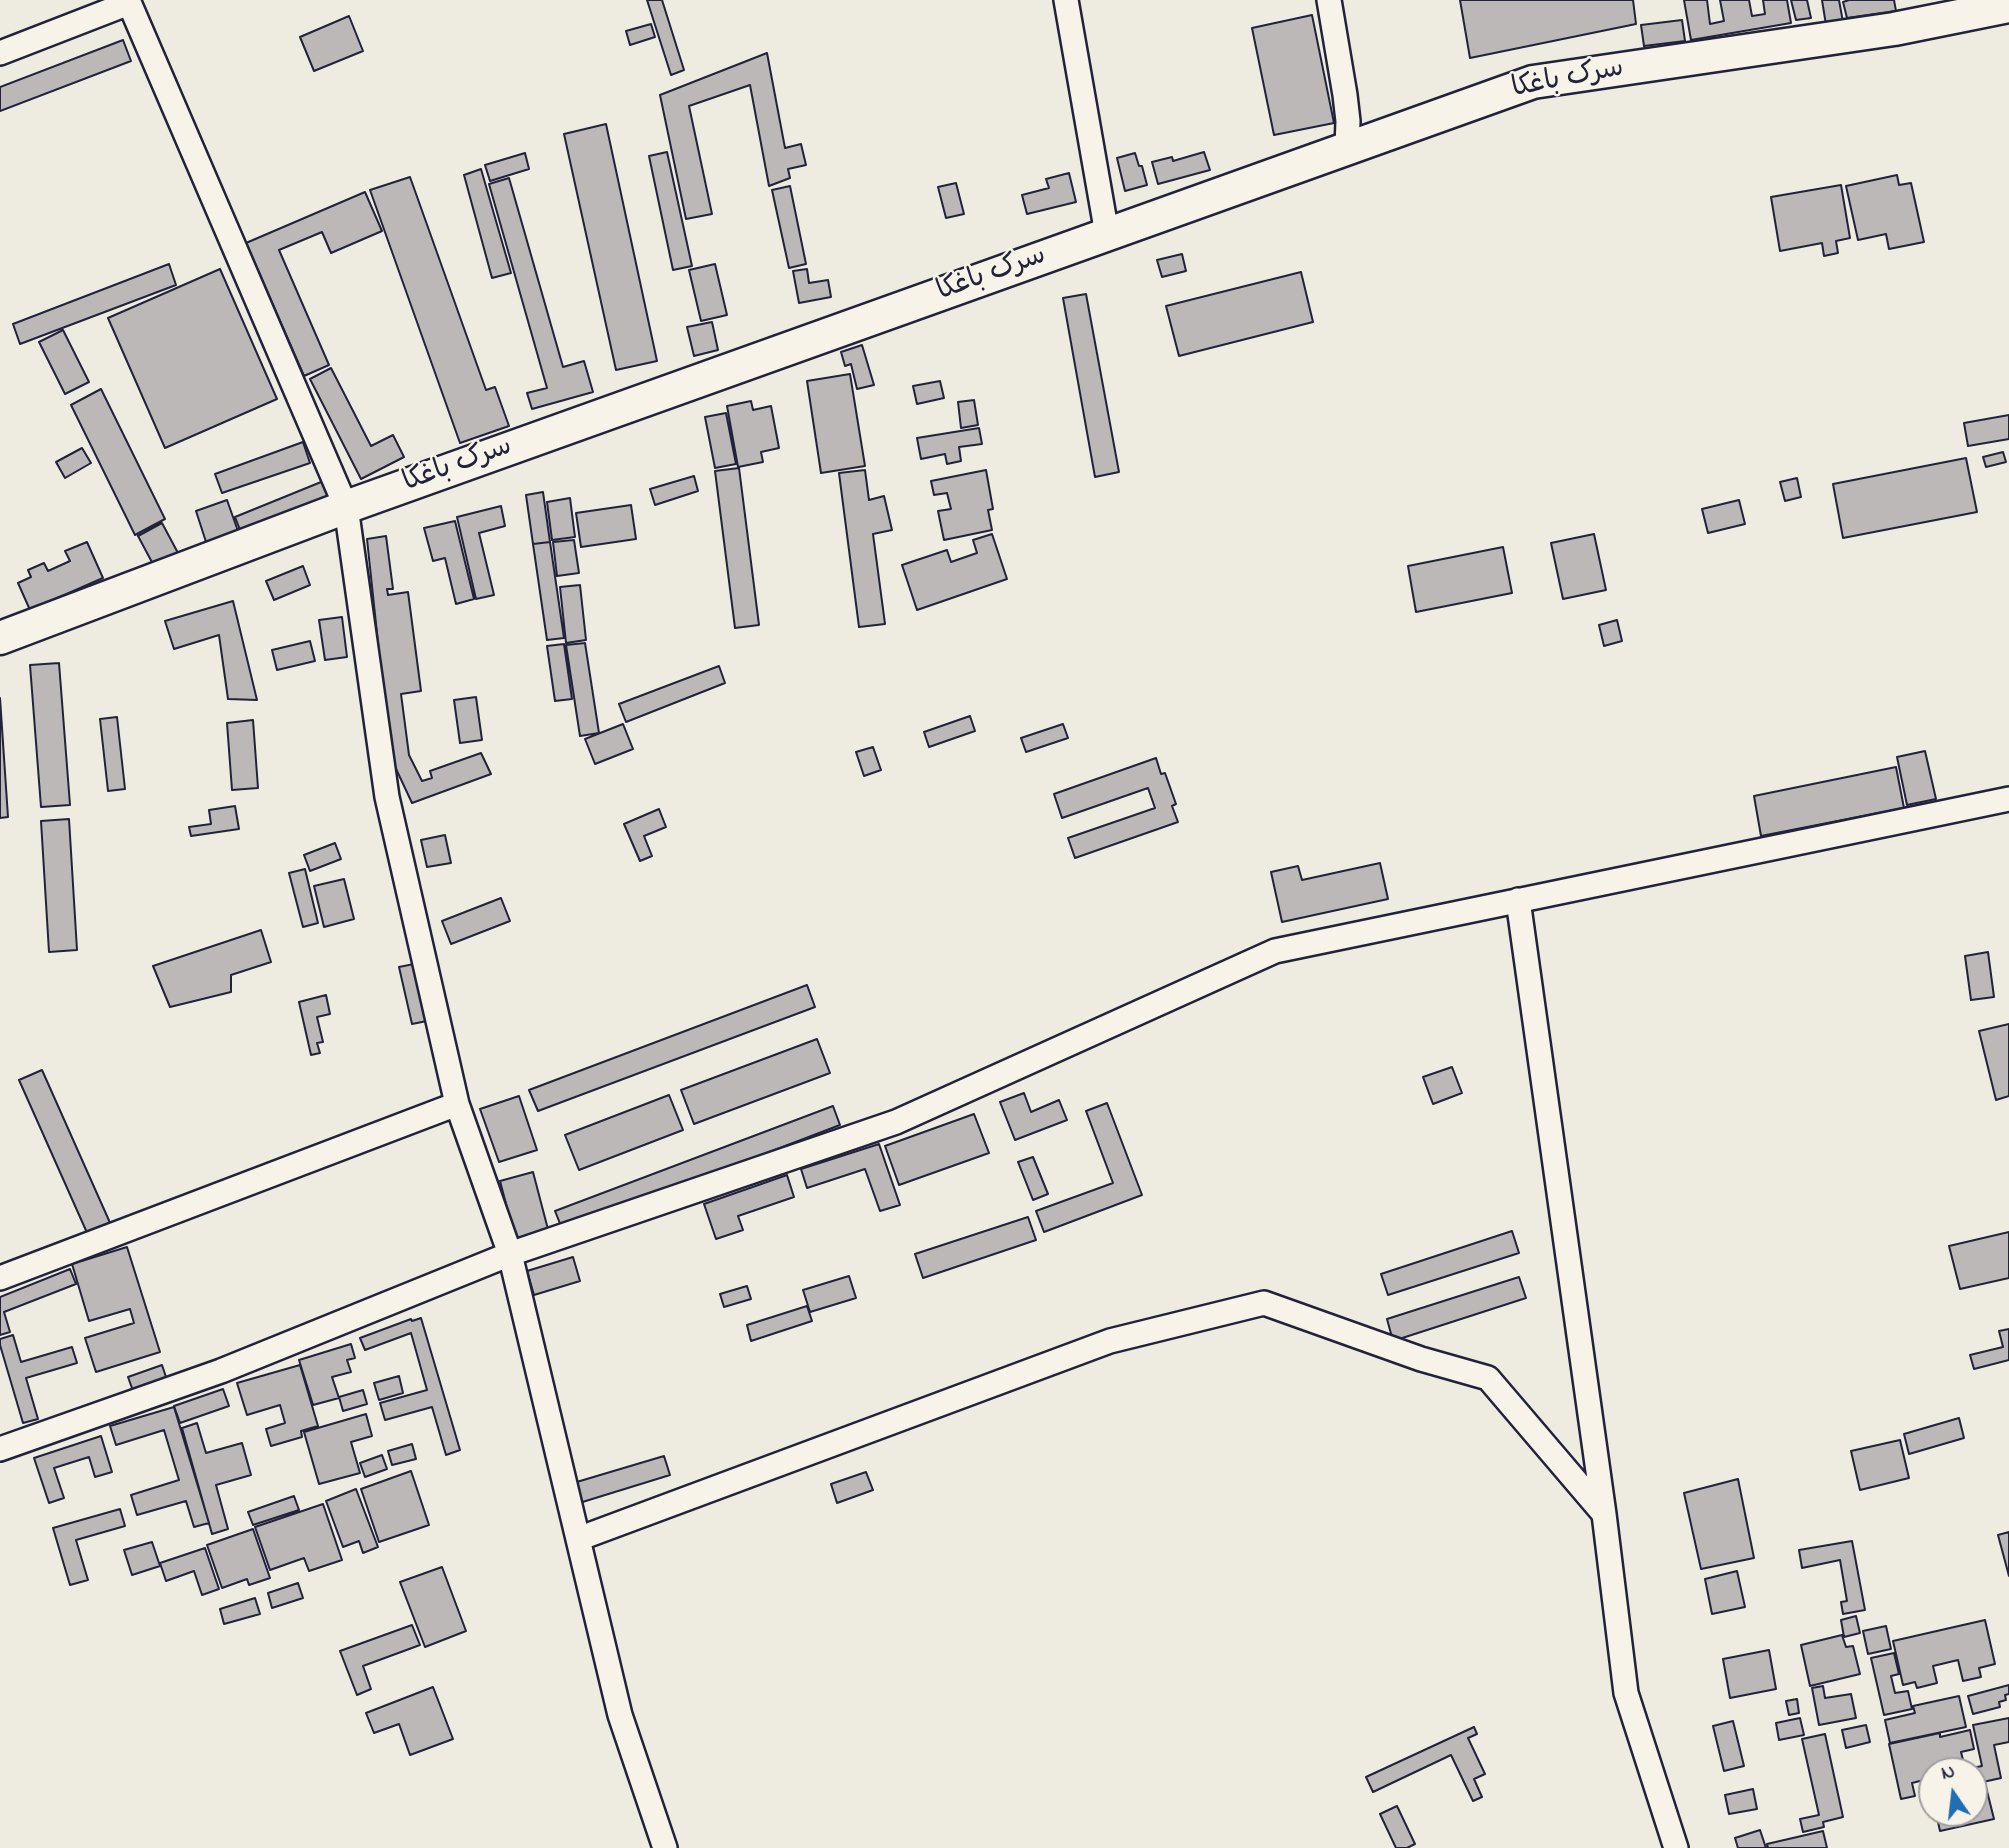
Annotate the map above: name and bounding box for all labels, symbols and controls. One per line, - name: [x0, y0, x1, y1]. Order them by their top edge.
- street label: سرک باغکا: [1509, 53, 1627, 107]
- street label: سرک باغکا: [933, 240, 1051, 310]
- street label: سرک باغکا: [399, 431, 517, 501]
- north arrow: [1918, 1757, 1988, 1827]
- text: N: [1939, 1758, 1958, 1788]

